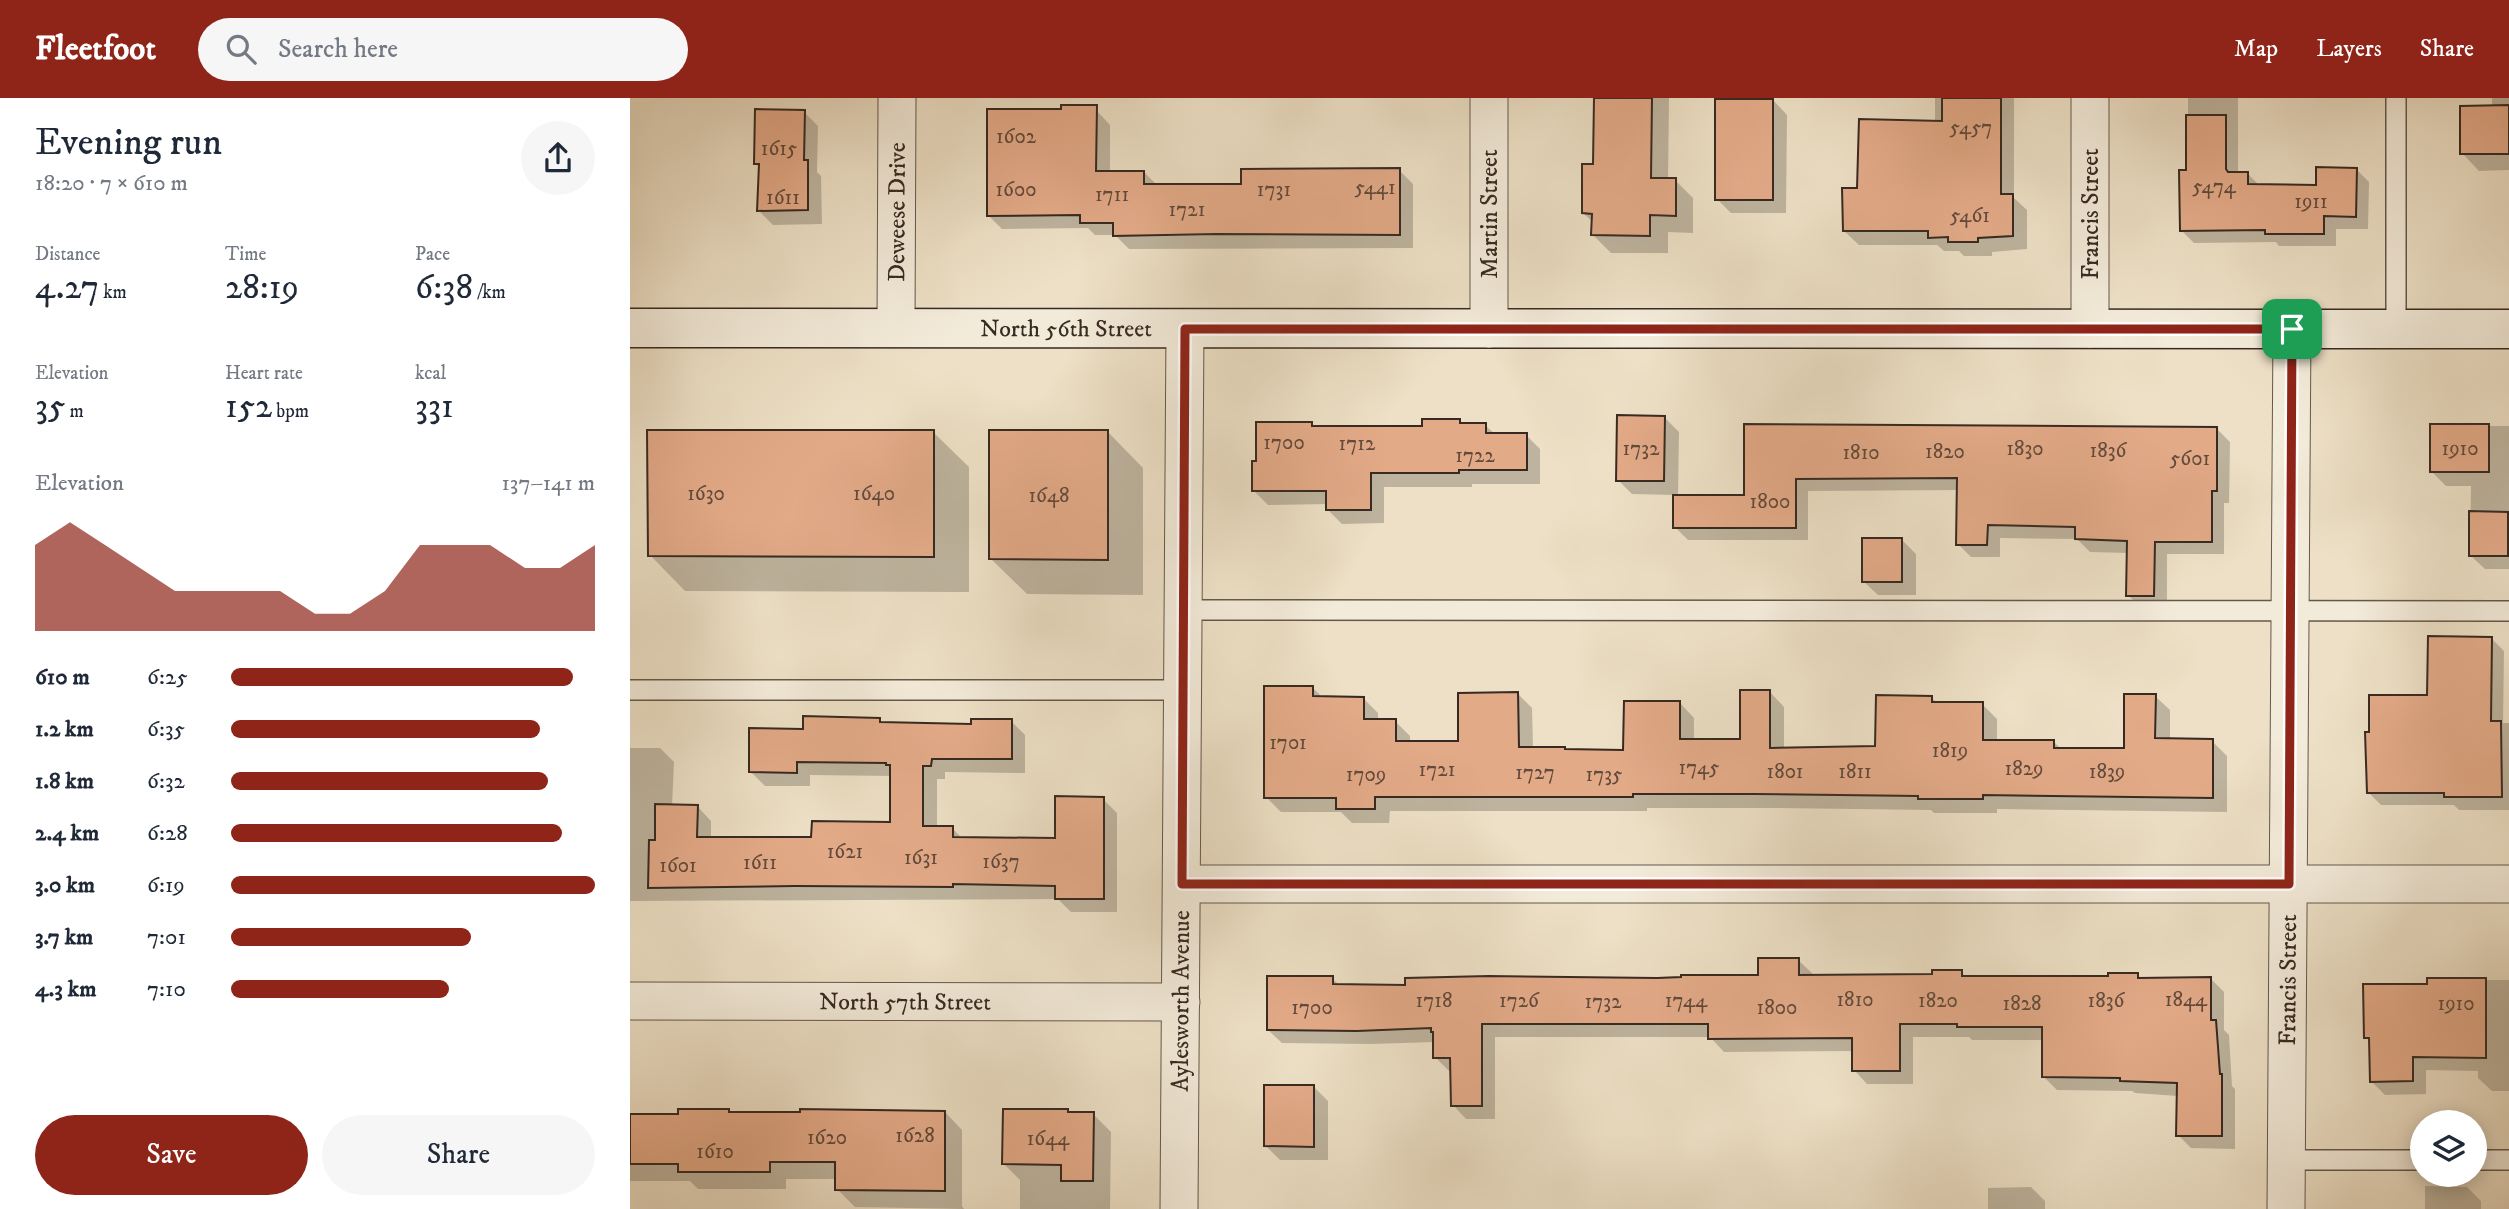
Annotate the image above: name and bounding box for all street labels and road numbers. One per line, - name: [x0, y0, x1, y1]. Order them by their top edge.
- street label: Deweese Drive: [882, 142, 913, 282]
- street label: Francis Street: [2076, 148, 2106, 280]
- street label: Martin Street: [1475, 149, 1505, 279]
- street label: North 56th Street: [980, 314, 1152, 344]
- street label: Aylesworth Avenue: [1166, 910, 1197, 1092]
- street label: Francis Street: [2273, 914, 2304, 1046]
- street label: North 57th Street: [819, 987, 991, 1018]

